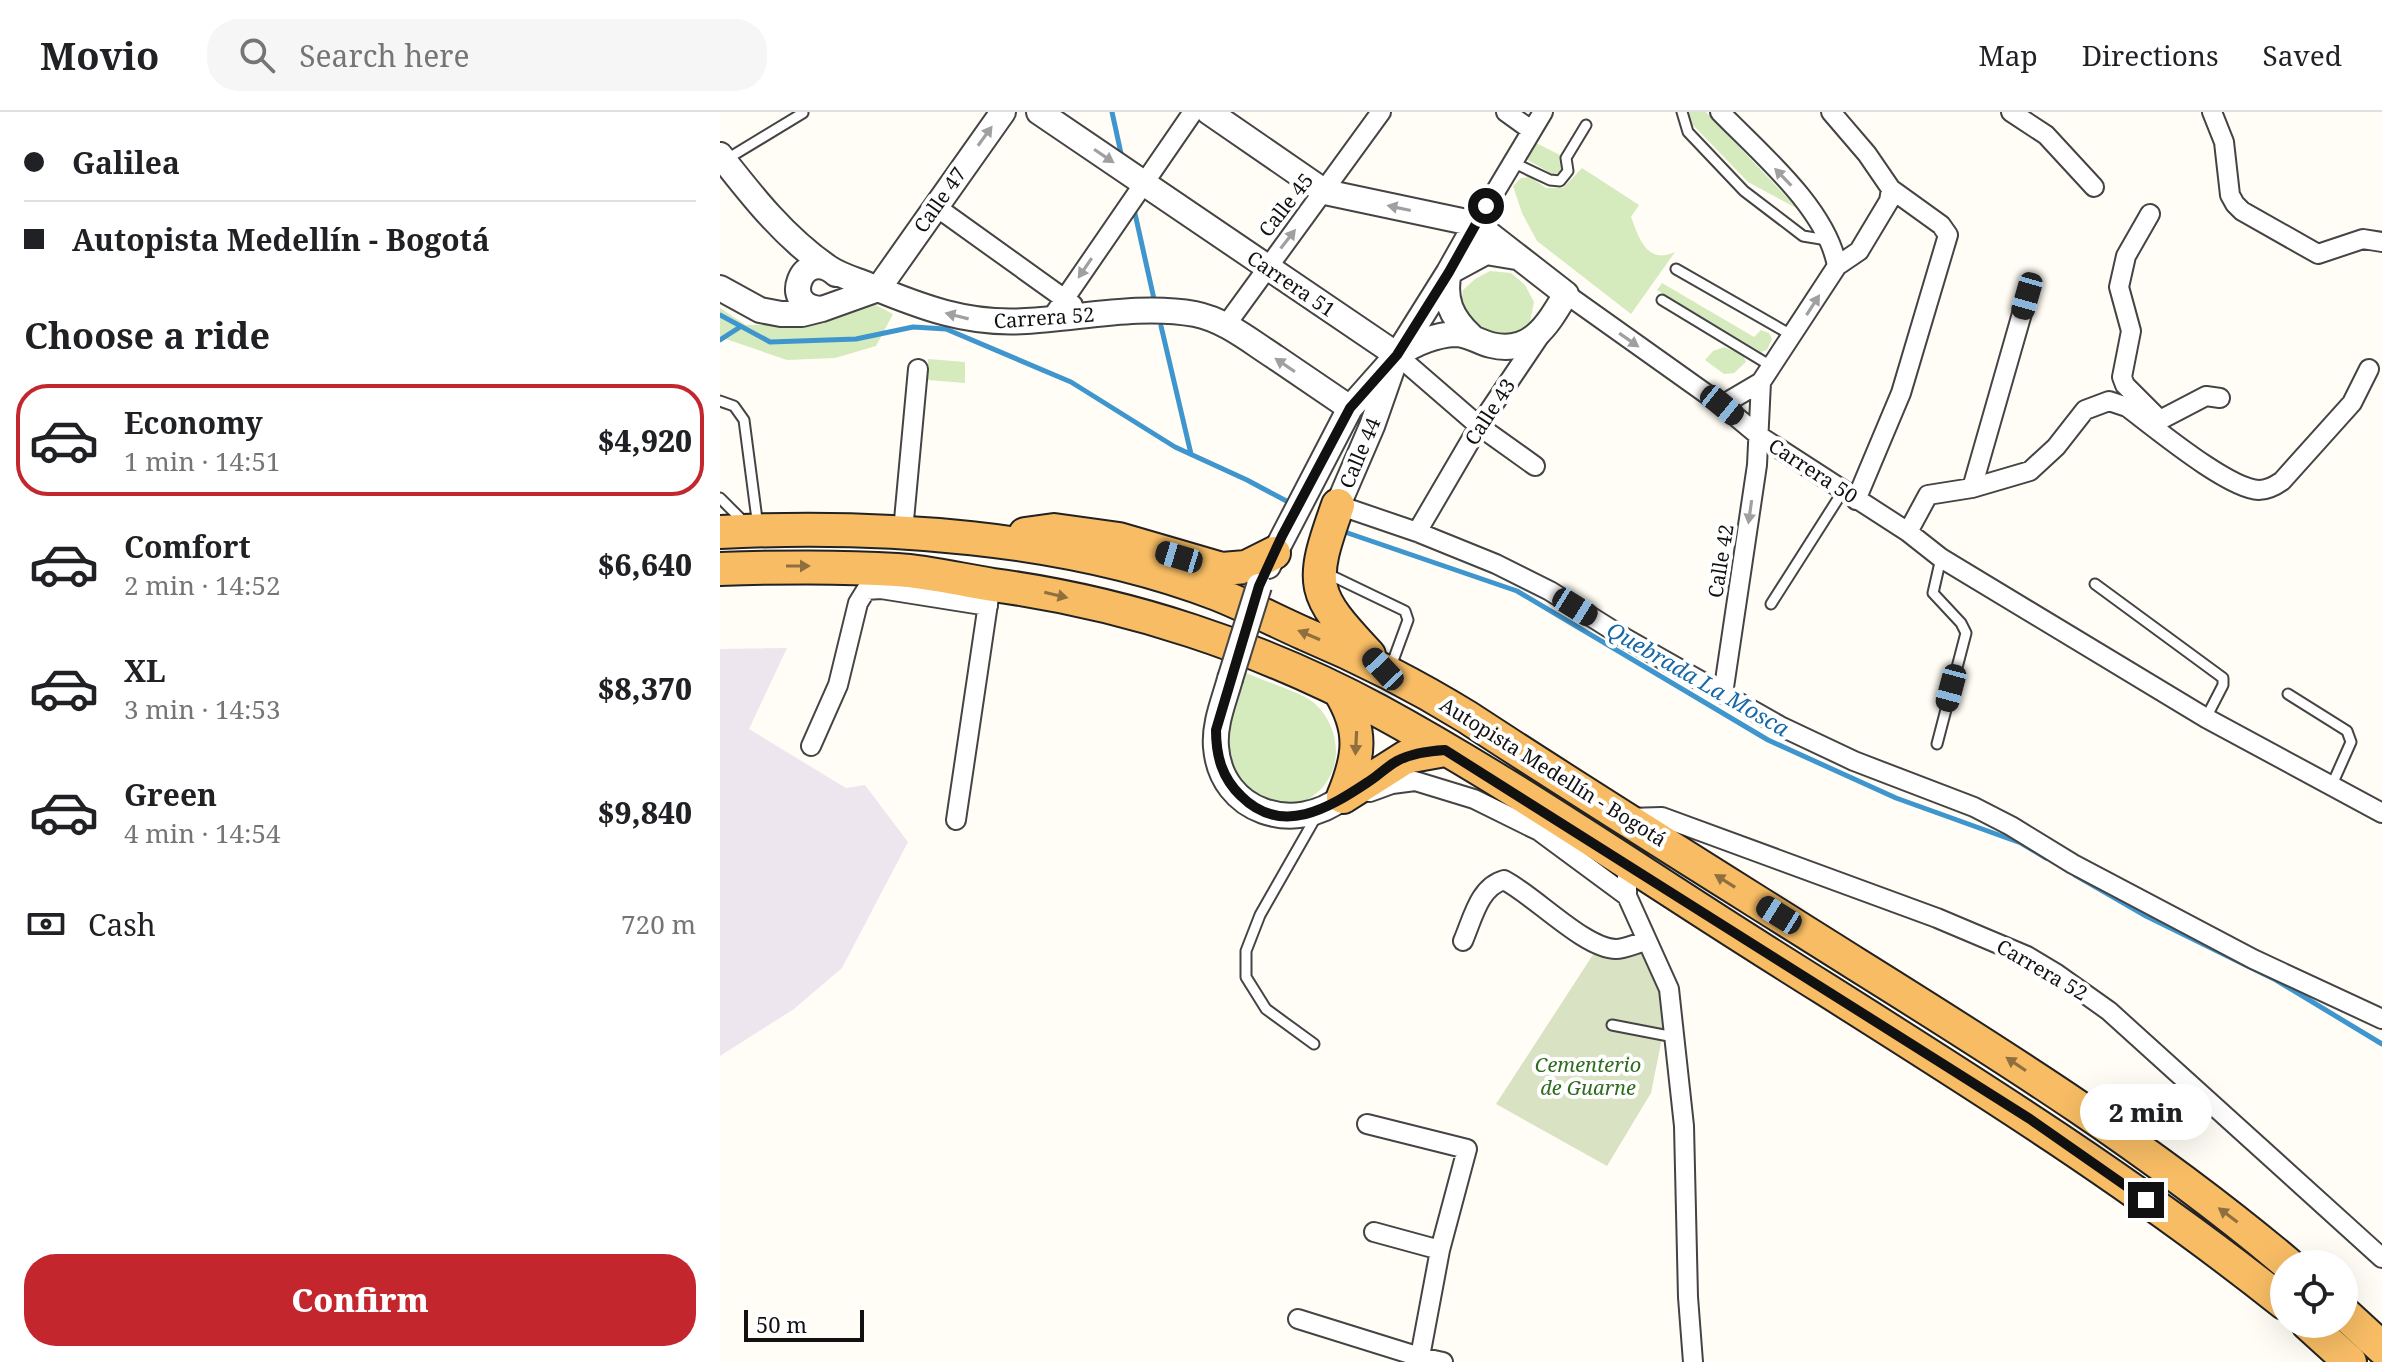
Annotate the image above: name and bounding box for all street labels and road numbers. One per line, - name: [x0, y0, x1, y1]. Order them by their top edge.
- street label: Calle 47: [907, 162, 972, 238]
- street label: Calle 45: [1252, 167, 1319, 242]
- street label: Carrera 51: [1242, 244, 1341, 323]
- street label: Carrera 52: [993, 301, 1095, 334]
- street label: Calle 43: [1458, 373, 1521, 450]
- street label: Calle 44: [1333, 413, 1386, 492]
- street label: Carrera 50: [1764, 432, 1863, 509]
- street label: Calle 42: [1701, 522, 1740, 600]
- street label: Autopista Medellín - Bogotá: [1435, 691, 1672, 852]
- street label: Carrera 52: [1992, 933, 2093, 1006]

